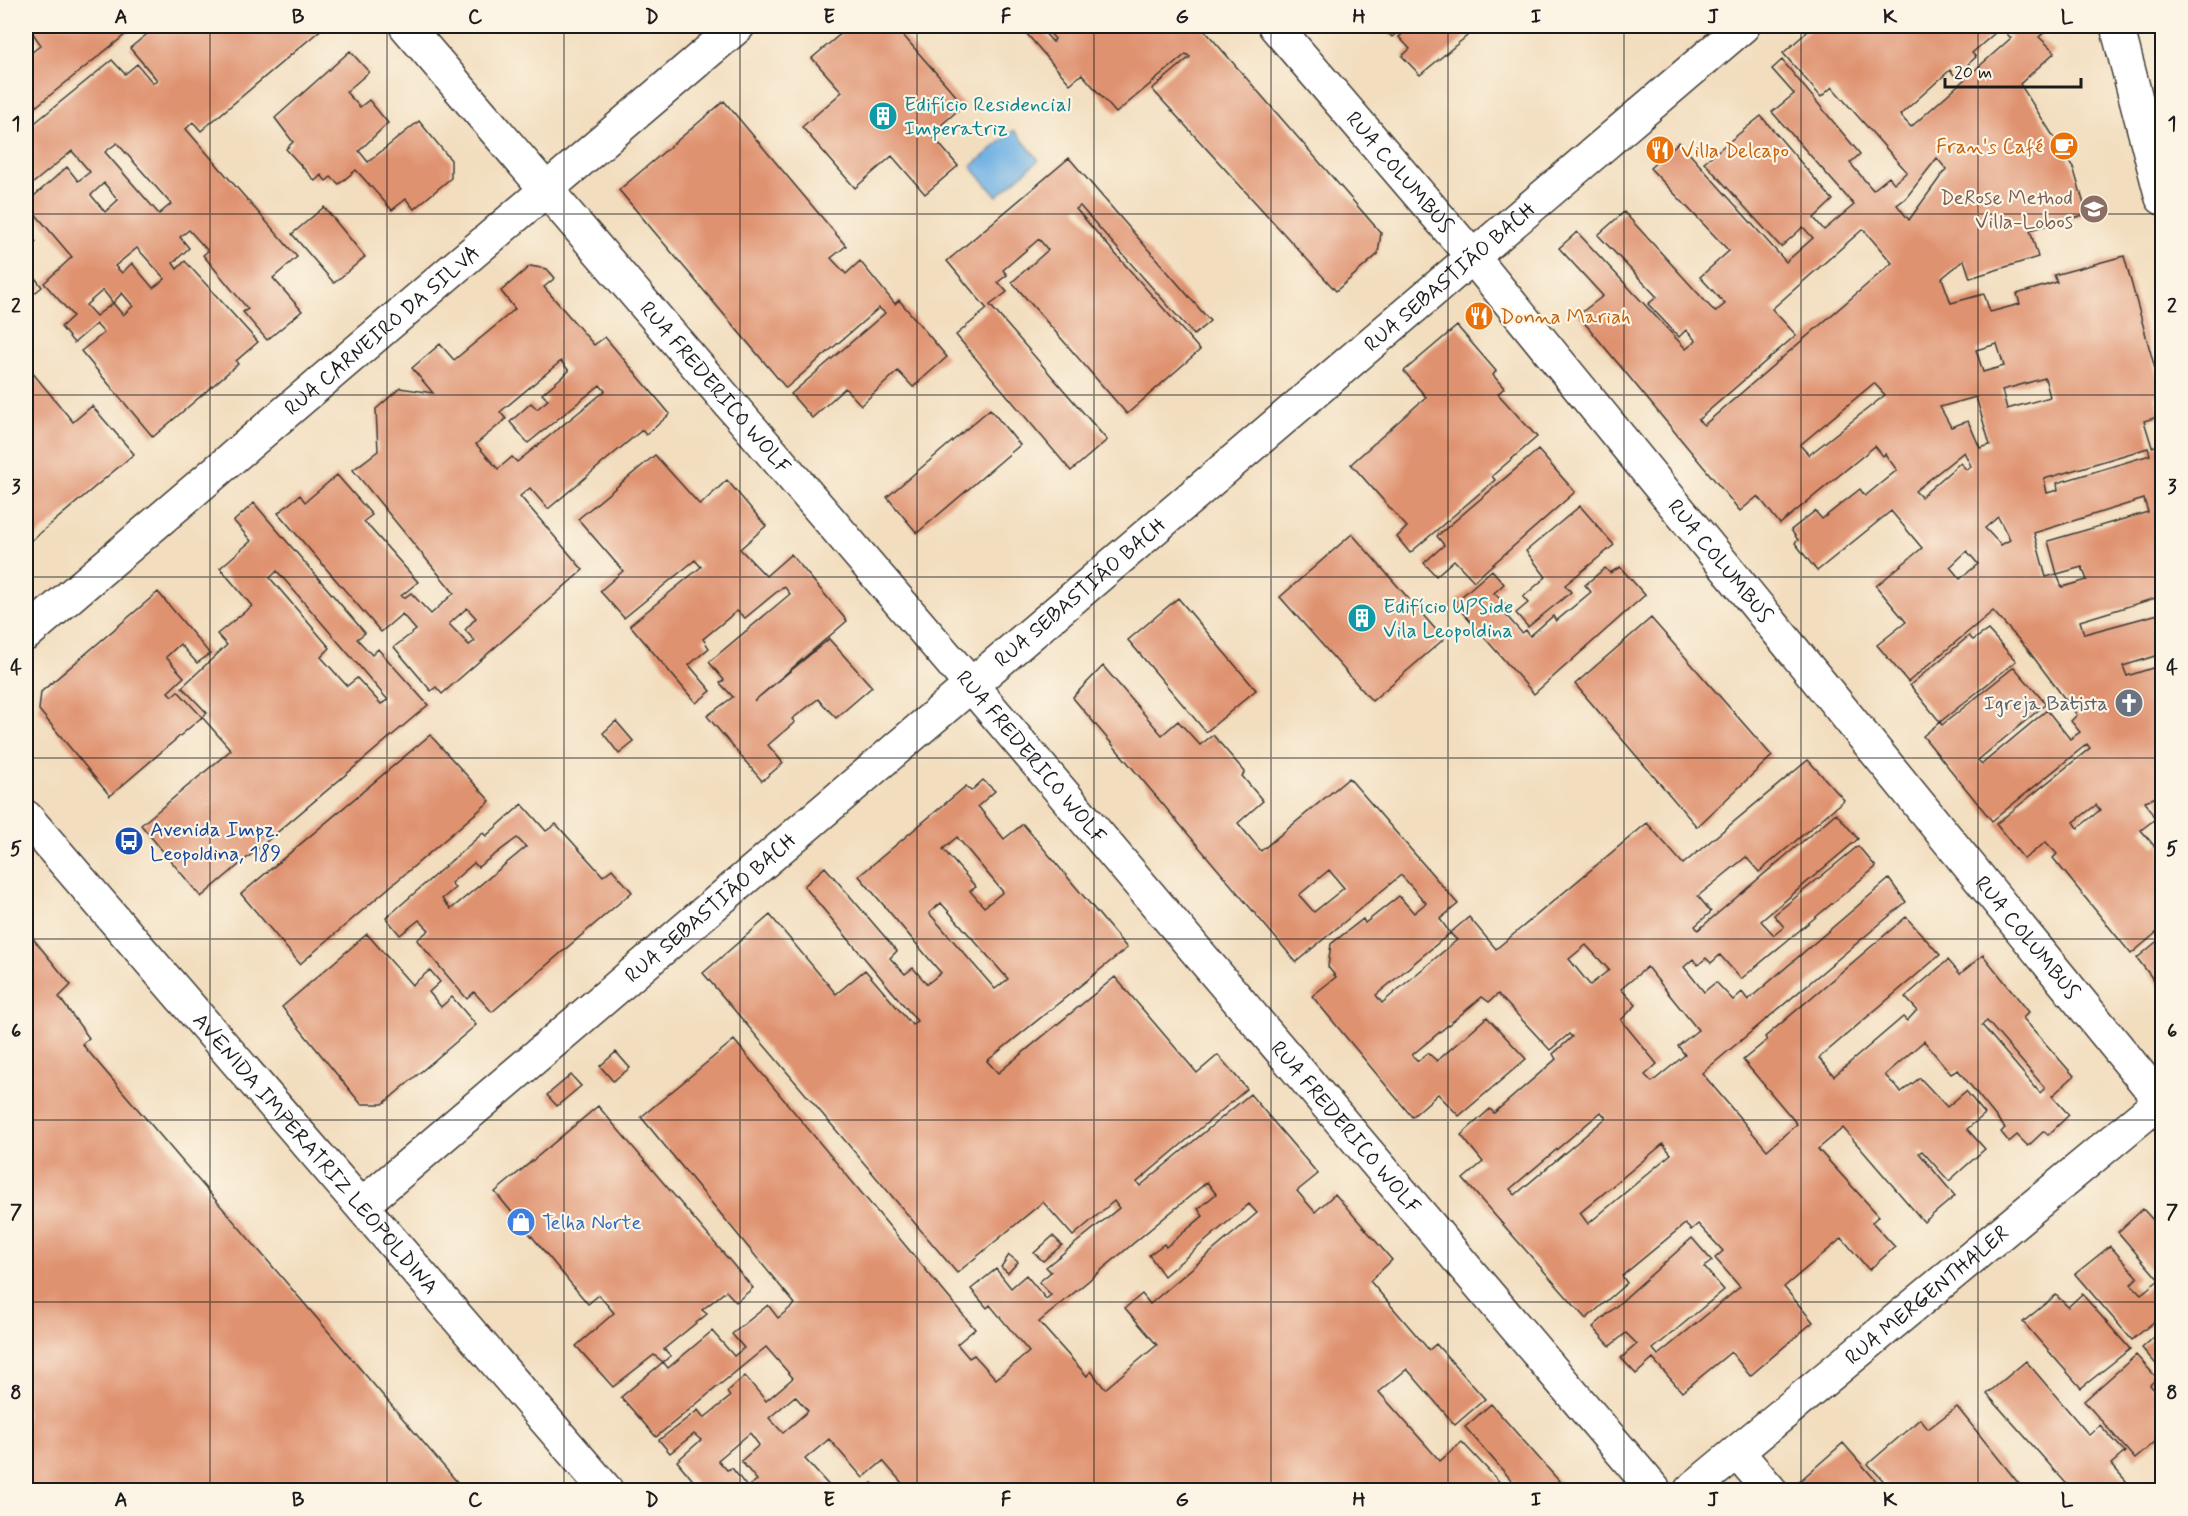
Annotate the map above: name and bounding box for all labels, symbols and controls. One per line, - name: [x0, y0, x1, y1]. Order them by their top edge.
- text: A: [114, 4, 128, 31]
- text: B: [292, 4, 305, 31]
- text: C: [468, 4, 483, 31]
- text: D: [645, 4, 659, 31]
- text: E: [823, 4, 835, 31]
- text: F: [1001, 4, 1012, 31]
- text: G: [1175, 4, 1189, 31]
- text: H: [1352, 4, 1366, 31]
- text: I: [1531, 4, 1541, 31]
- text: J: [1707, 4, 1719, 31]
- text: K: [1883, 4, 1898, 31]
- text: L: [2061, 4, 2074, 31]
- scale bar: [1945, 51, 2082, 89]
- text: 20 m: [1954, 61, 1992, 85]
- place label: Edifício Residencial Imperatriz: [904, 91, 1071, 143]
- building icon: Edifício Residencial Imperatriz: [867, 100, 899, 132]
- street label: RUA COLUMBUS: [1339, 106, 1459, 239]
- text: 1: [12, 111, 20, 138]
- text: 1: [2168, 111, 2176, 138]
- cafe icon: Fran's Café: [2048, 130, 2080, 162]
- place label: Fran's Café: [1936, 133, 2043, 161]
- restaurant icon: Villa Delcapo: [1644, 134, 1676, 166]
- place label: Villa Delcapo: [1681, 137, 1789, 165]
- place label: DeRose Method Villa-Lobos: [1940, 184, 2073, 236]
- school or university icon: DeRose Method Villa-Lobos: [2078, 193, 2110, 225]
- street label: RUA SEBASTIÃO BACH: [1358, 196, 1542, 358]
- street label: RUA CARNEIRO DA SILVA: [279, 239, 486, 422]
- text: 2: [11, 293, 21, 320]
- text: 2: [2167, 293, 2177, 320]
- street label: RUA FREDERICO WOLF: [633, 296, 797, 481]
- restaurant icon: Donna Mariah: [1463, 300, 1495, 332]
- place label: Donna Mariah: [1500, 303, 1631, 331]
- text: 3: [11, 474, 21, 501]
- text: 3: [2167, 474, 2177, 501]
- street label: RUA COLUMBUS: [1661, 494, 1779, 629]
- street label: RUA SEBASTIÃO BACH: [989, 511, 1173, 674]
- place label: Edifício UPSide Vila Leopoldina: [1383, 593, 1514, 645]
- building icon: Edifício UPSide Vila Leopoldina: [1346, 602, 1378, 634]
- text: 4: [10, 655, 22, 682]
- text: 4: [2166, 655, 2178, 682]
- street label: RUA FREDERICO WOLF: [949, 665, 1113, 850]
- church icon: Igreja Batista: [2113, 687, 2145, 719]
- place label: Igreja Batista: [1984, 690, 2108, 718]
- place label: Avenida Impz. Leopoldina, 189: [150, 816, 281, 868]
- bus stop icon: Avenida Impz. Leopoldina, 189: [113, 825, 145, 857]
- street label: RUA SEBASTIÃO BACH: [619, 827, 803, 990]
- text: 5: [10, 836, 22, 863]
- text: 5: [2166, 836, 2178, 863]
- street label: RUA COLUMBUS: [1968, 870, 2086, 1006]
- street label: AVENIDA IMPERATRIZ LEOPOLDINA: [186, 1007, 444, 1301]
- text: 6: [11, 1018, 21, 1045]
- text: 6: [2167, 1018, 2177, 1045]
- street label: RUA FREDERICO WOLF: [1264, 1035, 1427, 1221]
- text: 7: [10, 1199, 22, 1226]
- text: 7: [2166, 1199, 2178, 1226]
- shop icon: Telha Norte: [505, 1206, 537, 1238]
- place label: Telha Norte: [542, 1209, 642, 1237]
- street label: RUA MERGENTHALER: [1840, 1219, 2015, 1372]
- text: 8: [10, 1380, 22, 1407]
- text: 8: [2166, 1380, 2178, 1407]
- text: A: [114, 1487, 128, 1514]
- text: B: [292, 1487, 305, 1514]
- text: C: [468, 1487, 483, 1514]
- text: D: [645, 1487, 659, 1514]
- text: E: [823, 1487, 835, 1514]
- text: F: [1001, 1487, 1012, 1514]
- text: G: [1175, 1487, 1189, 1514]
- text: H: [1352, 1487, 1366, 1514]
- text: I: [1531, 1487, 1541, 1514]
- text: J: [1707, 1487, 1719, 1514]
- text: K: [1883, 1487, 1898, 1514]
- text: L: [2061, 1487, 2074, 1514]

